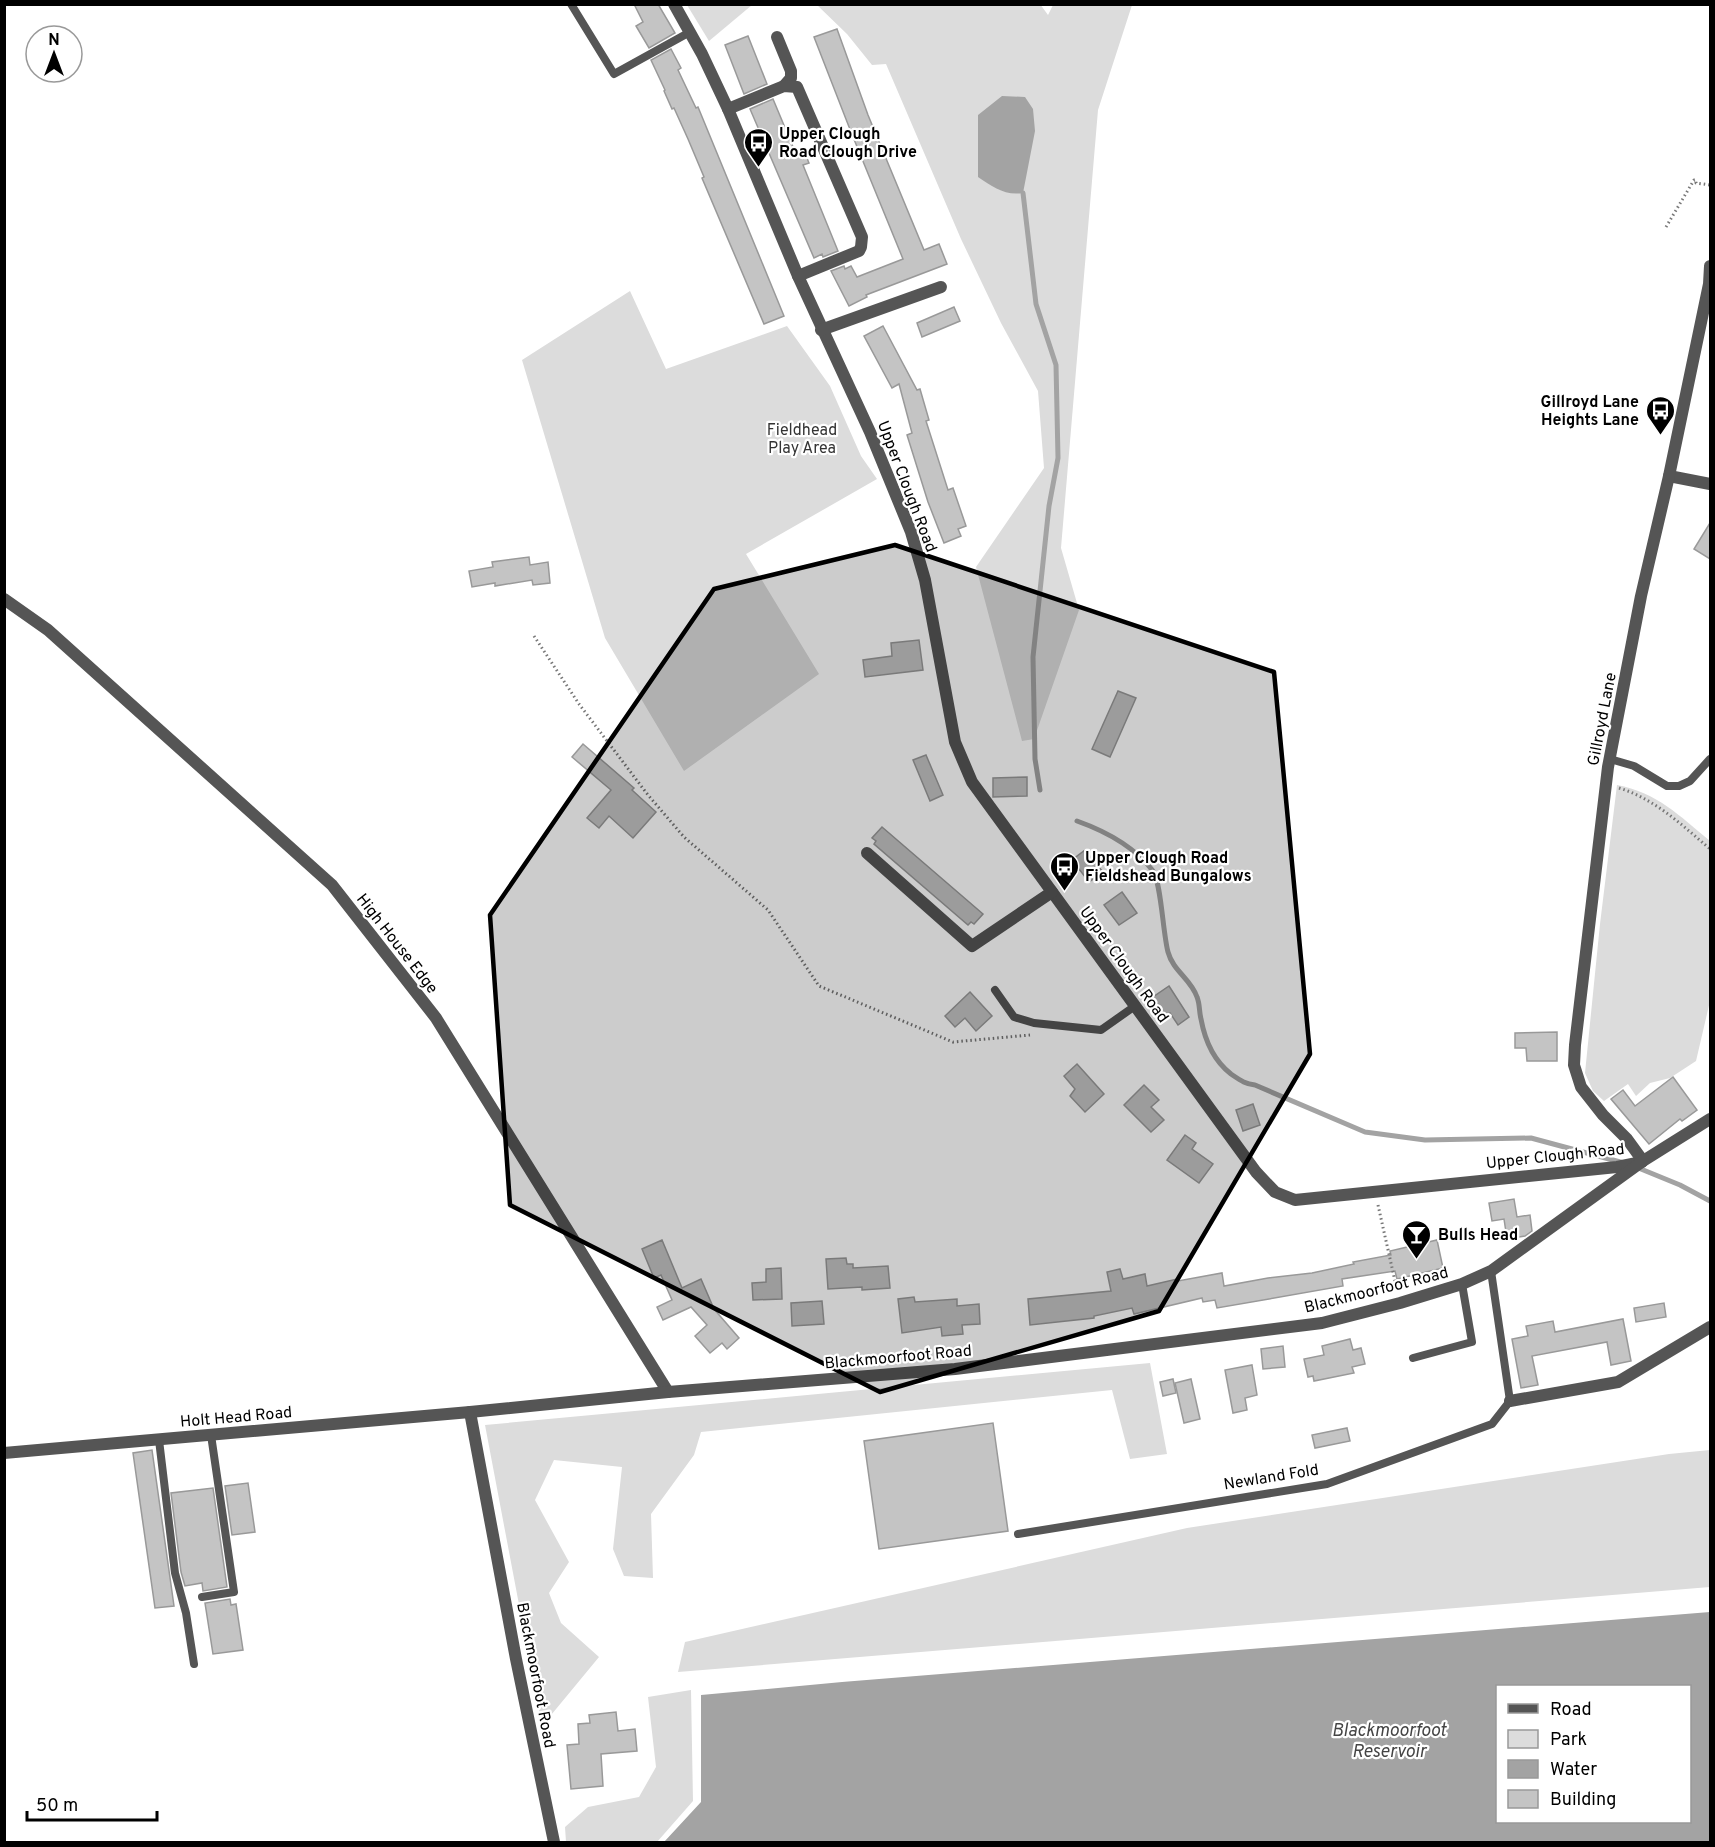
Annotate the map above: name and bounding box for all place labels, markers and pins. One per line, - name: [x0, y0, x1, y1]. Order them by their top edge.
- place label: Upper Clough Road Clough Drive: [779, 125, 917, 163]
- bus stop icon: Upper Clough Road Clough Drive: [742, 126, 774, 168]
- place label: Gillroyd Lane Heights Lane: [1541, 393, 1639, 431]
- bus stop icon: Gillroyd Lane Heights Lane: [1644, 394, 1676, 436]
- place label: Upper Clough Road Fieldshead Bungalows: [1085, 849, 1252, 887]
- bus stop icon: Upper Clough Road Fieldshead Bungalows: [1048, 850, 1080, 892]
- bar icon: Bulls Head: [1401, 1218, 1433, 1260]
- place label: Bulls Head: [1438, 1226, 1518, 1246]

